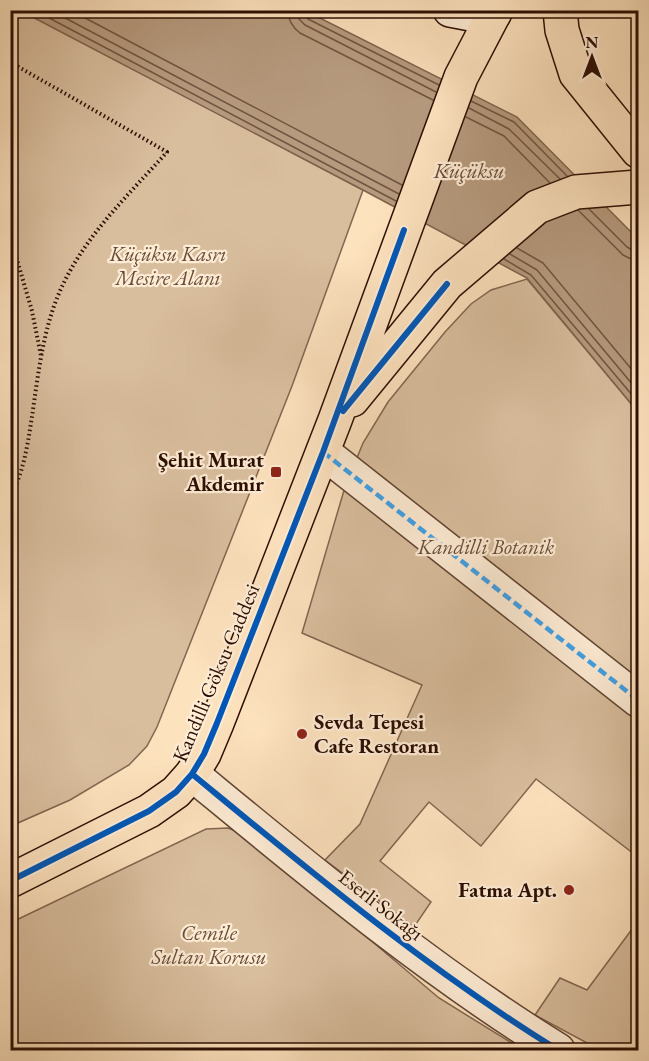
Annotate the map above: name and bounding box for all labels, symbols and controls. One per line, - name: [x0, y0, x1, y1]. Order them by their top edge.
- north arrow: [562, 27, 622, 87]
- text: N: [586, 32, 599, 53]
- water label: Küçüksu: [433, 156, 504, 185]
- park label: Küçüksu Kasrı Mesire Alanı: [109, 240, 226, 291]
- place label: Şehit Murat Akdemir: [158, 446, 264, 497]
- marker: Şehit Murat Akdemir: [269, 465, 283, 479]
- park label: Kandilli Botanik: [417, 533, 555, 560]
- street label: Kandilli Göksu Caddesi: [166, 580, 265, 766]
- place label: Sevda Tepesi Cafe Restoran: [314, 708, 439, 759]
- marker: Sevda Tepesi Cafe Restoran: [295, 727, 309, 741]
- street label: Eserli Sokağı: [333, 863, 429, 946]
- place label: Fatma Apt.: [458, 876, 557, 903]
- marker: Fatma Apt.: [562, 883, 576, 897]
- park label: Cemile Sultan Korusu: [150, 919, 267, 970]

